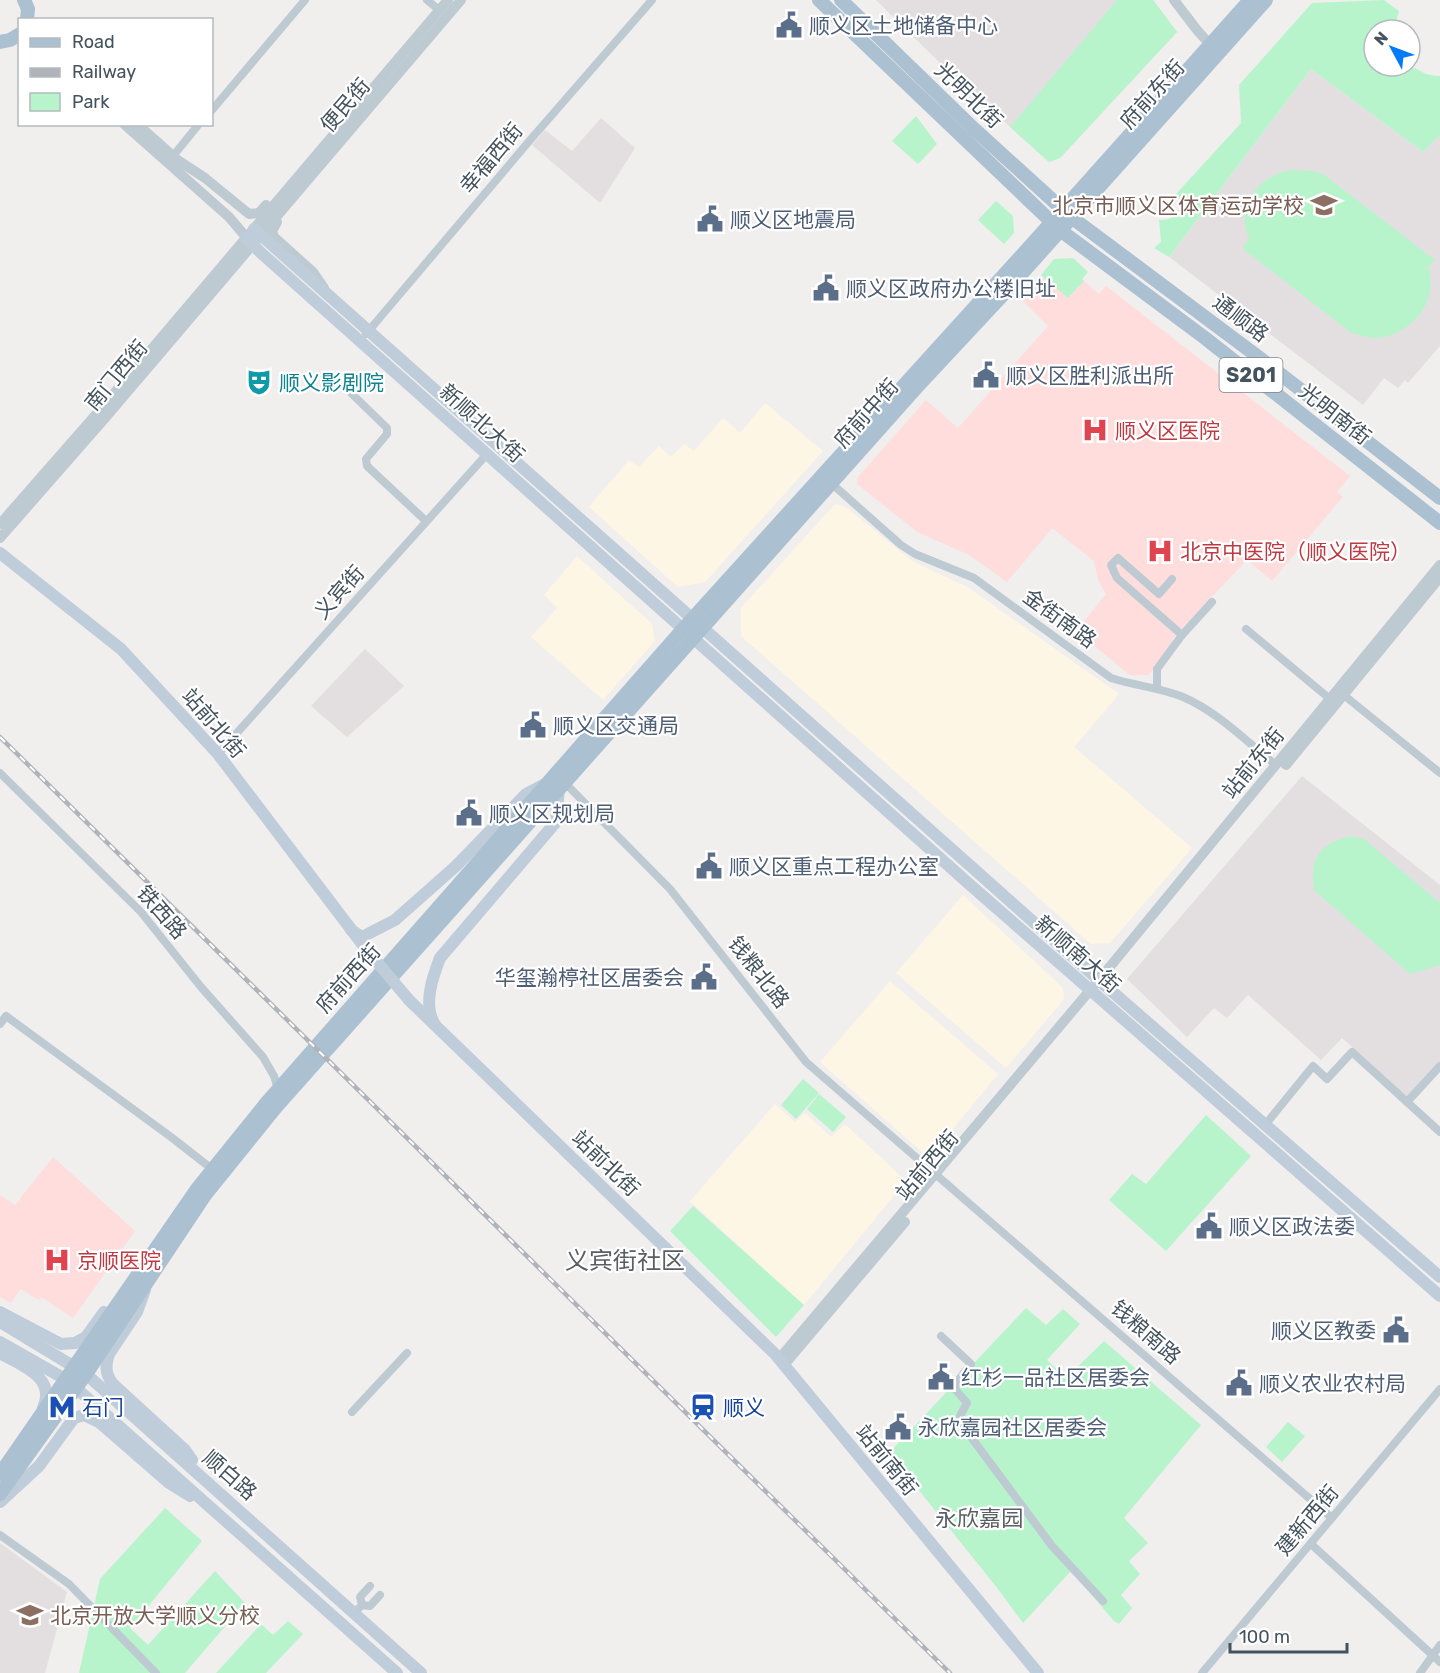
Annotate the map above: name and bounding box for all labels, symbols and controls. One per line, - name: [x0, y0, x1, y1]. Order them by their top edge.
- public building icon: 顺义区土地储备中心: [774, 10, 804, 40]
- place label: 顺义区土地储备中心: [809, 13, 998, 38]
- legend: [18, 18, 213, 126]
- north arrow: [1362, 18, 1422, 78]
- text: N: [1370, 28, 1392, 49]
- text: Road: [72, 31, 115, 53]
- street label: 府前东街: [1115, 54, 1189, 134]
- street label: 光明北街: [930, 57, 1008, 133]
- text: Railway: [72, 61, 136, 83]
- street label: 便民街: [315, 73, 375, 137]
- text: Park: [72, 91, 110, 113]
- street label: 幸福西街: [454, 118, 528, 198]
- school or university icon: 北京市顺义区体育运动学校: [1309, 190, 1339, 220]
- place label: 北京市顺义区体育运动学校: [1052, 193, 1304, 218]
- public building icon: 顺义区地震局: [695, 204, 725, 234]
- place label: 顺义区地震局: [730, 207, 856, 232]
- public building icon: 顺义区政府办公楼旧址: [811, 273, 841, 303]
- place label: 顺义区政府办公楼旧址: [846, 276, 1056, 301]
- street label: 通顺路: [1208, 289, 1274, 347]
- street label: 南门西街: [79, 335, 153, 415]
- road number: S201: [1220, 358, 1282, 392]
- public building icon: 顺义区胜利派出所: [971, 360, 1001, 390]
- place label: 顺义区胜利派出所: [1006, 363, 1174, 388]
- theatre icon: 顺义影剧院: [244, 367, 274, 397]
- place label: 顺义影剧院: [279, 370, 384, 395]
- street label: 府前中街: [829, 373, 903, 453]
- street label: 光明南街: [1294, 378, 1376, 450]
- street label: 新顺北大街: [435, 379, 529, 467]
- hospital icon: 顺义区医院: [1080, 415, 1110, 445]
- place label: 顺义区医院: [1115, 418, 1220, 443]
- hospital icon: 北京中医院（顺义医院）: [1145, 536, 1175, 566]
- place label: 北京中医院（顺义医院）: [1180, 539, 1411, 564]
- street label: 义宾街: [309, 560, 369, 624]
- street label: 金街南路: [1019, 583, 1101, 653]
- street label: 站前北街: [177, 683, 251, 763]
- public building icon: 顺义区交通局: [518, 710, 548, 740]
- place label: 顺义区交通局: [553, 713, 679, 738]
- street label: 站前东街: [1217, 722, 1289, 804]
- public building icon: 顺义区规划局: [454, 798, 484, 828]
- place label: 顺义区规划局: [489, 801, 615, 826]
- public building icon: 顺义区重点工程办公室: [694, 851, 724, 881]
- place label: 顺义区重点工程办公室: [729, 854, 939, 879]
- street label: 铁西路: [132, 880, 192, 944]
- street label: 新顺南大街: [1030, 910, 1126, 998]
- street label: 钱粮北路: [723, 931, 795, 1013]
- street label: 府前西街: [311, 938, 385, 1018]
- public building icon: 华玺瀚楟社区居委会: [689, 962, 719, 992]
- place label: 华玺瀚楟社区居委会: [495, 965, 684, 990]
- street label: 站前北街: [567, 1125, 645, 1201]
- street label: 站前西街: [890, 1125, 964, 1205]
- public building icon: 顺义区政法委: [1194, 1211, 1224, 1241]
- place label: 顺义区政法委: [1229, 1214, 1355, 1239]
- hospital icon: 京顺医院: [42, 1245, 72, 1275]
- district label: 义宾街社区: [565, 1247, 685, 1275]
- place label: 京顺医院: [77, 1248, 161, 1273]
- street label: 钱粮南路: [1106, 1295, 1186, 1369]
- public building icon: 顺义区教委: [1381, 1315, 1411, 1345]
- place label: 顺义区教委: [1271, 1318, 1376, 1343]
- public building icon: 红杉一品社区居委会: [926, 1362, 956, 1392]
- place label: 红杉一品社区居委会: [961, 1365, 1150, 1390]
- public building icon: 顺义农业农村局: [1224, 1368, 1254, 1398]
- place label: 顺义农业农村局: [1259, 1371, 1406, 1396]
- metro station icon: 石门: [47, 1392, 77, 1422]
- station icon: 顺义: [688, 1392, 718, 1422]
- place label: 石门: [82, 1395, 124, 1420]
- place label: 顺义: [723, 1395, 765, 1420]
- public building icon: 永欣嘉园社区居委会: [883, 1412, 913, 1442]
- place label: 永欣嘉园社区居委会: [918, 1415, 1107, 1440]
- street label: 站前南街: [851, 1419, 923, 1501]
- street label: 顺白路: [198, 1445, 262, 1505]
- street label: 建新西街: [1270, 1480, 1344, 1560]
- district label: 永欣嘉园: [935, 1505, 1023, 1532]
- school or university icon: 北京开放大学顺义分校: [15, 1600, 45, 1630]
- place label: 北京开放大学顺义分校: [50, 1603, 260, 1628]
- scale bar: [1230, 1616, 1347, 1654]
- text: 100 m: [1239, 1626, 1290, 1648]

